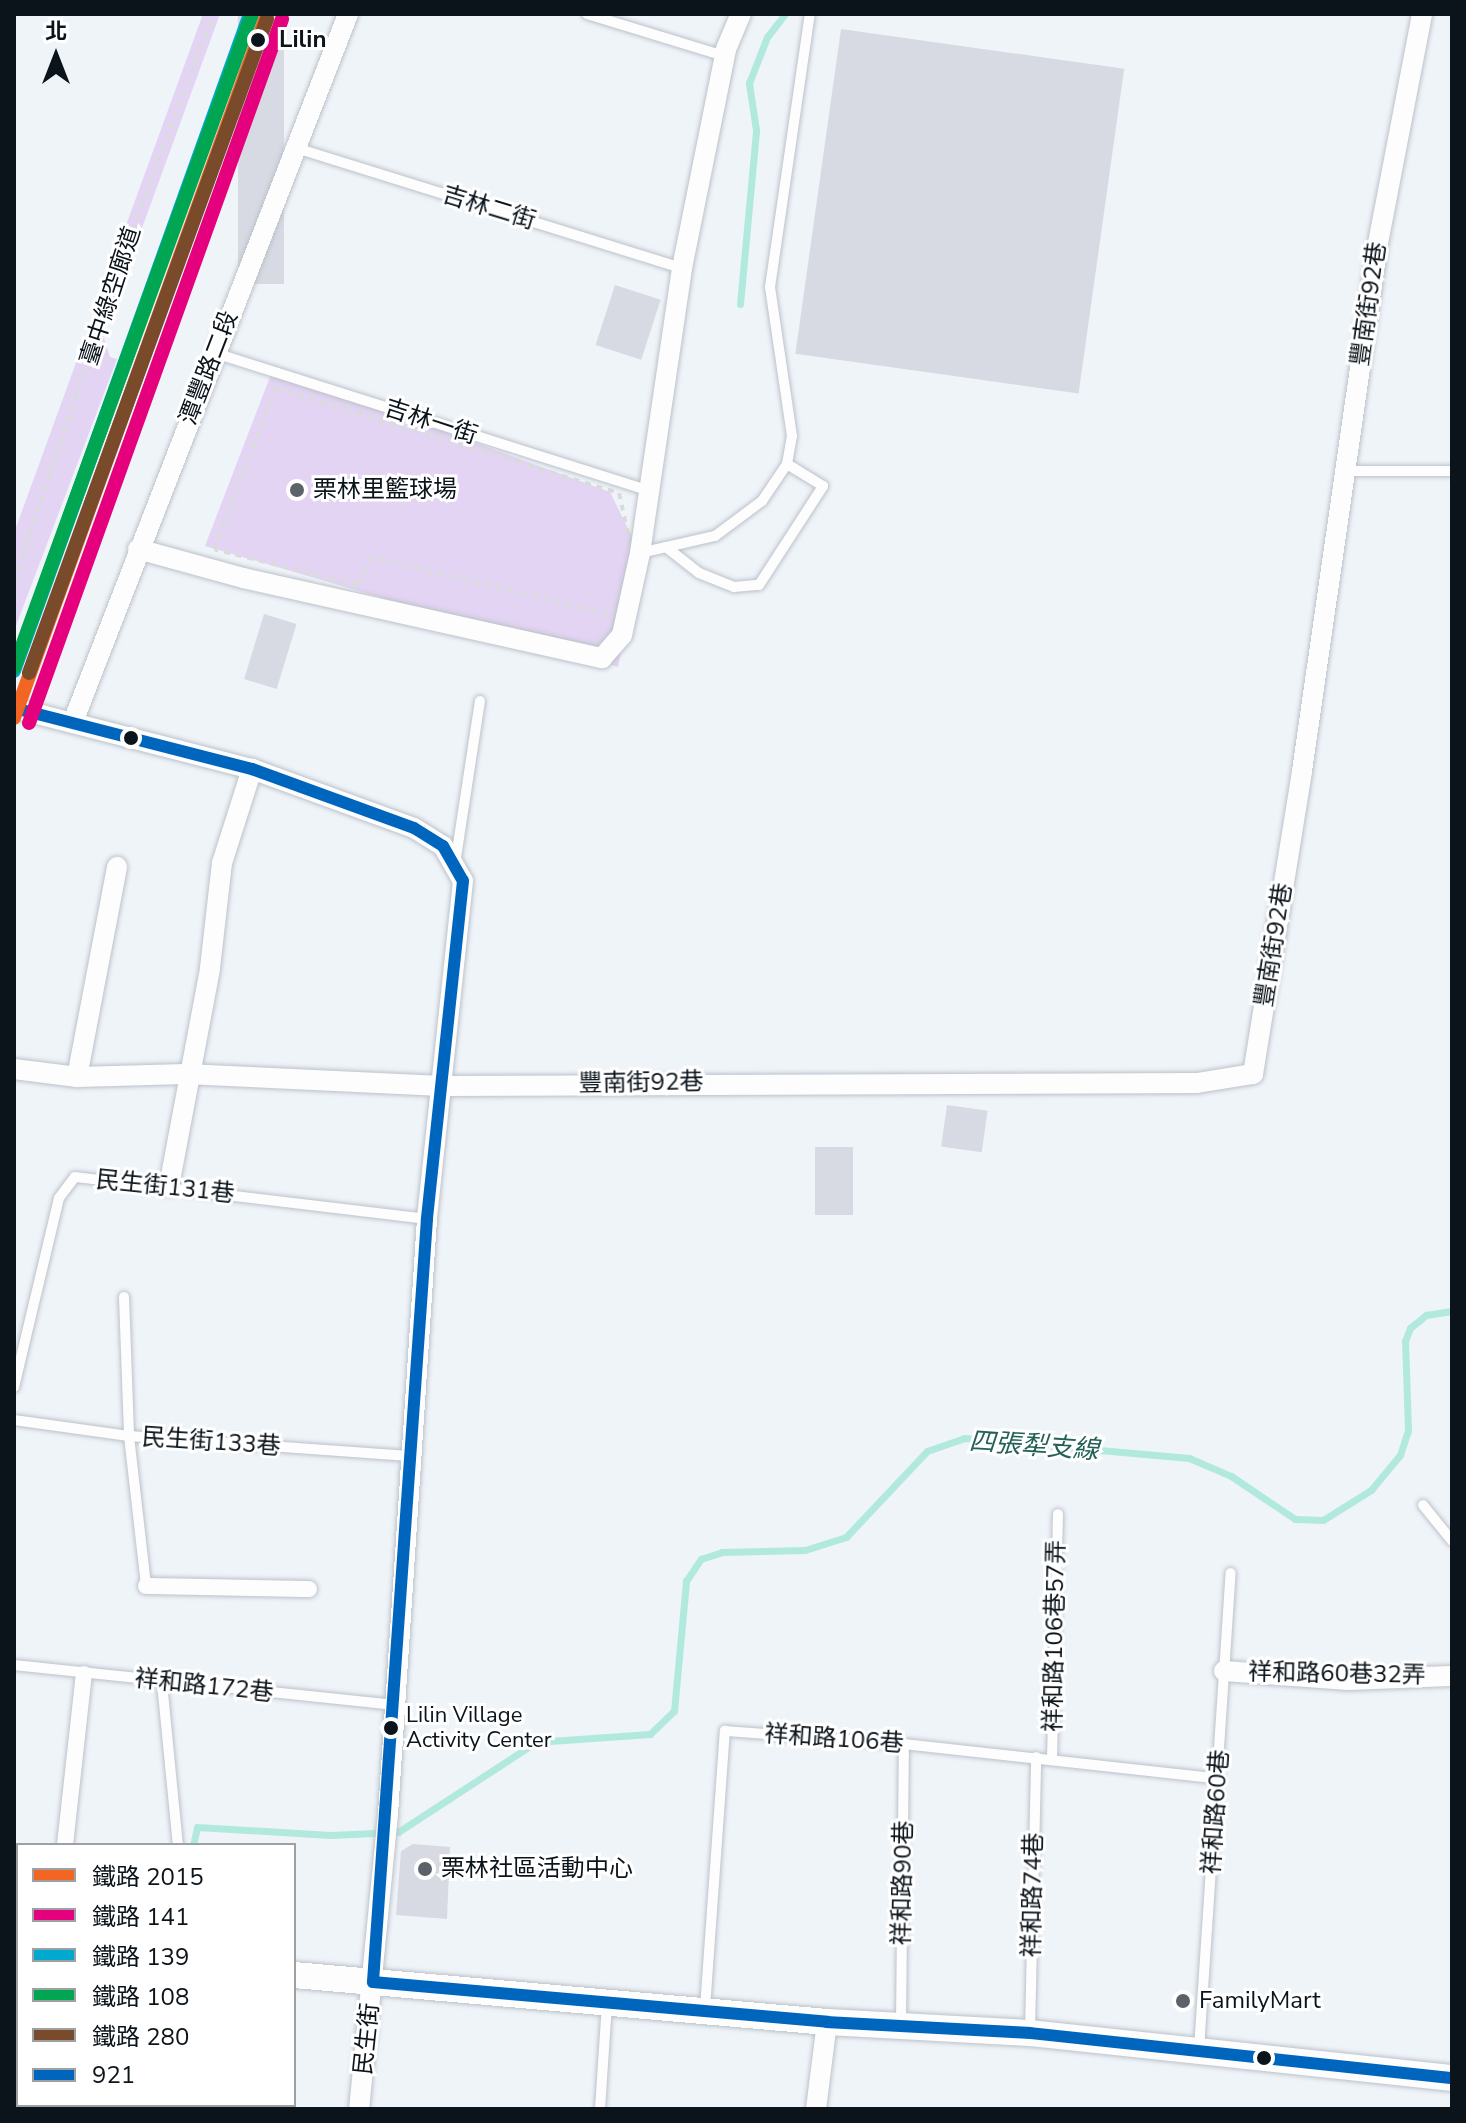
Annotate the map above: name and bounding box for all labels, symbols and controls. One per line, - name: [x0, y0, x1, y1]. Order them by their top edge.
- north arrow: [16, 16, 96, 96]
- text: 北: [45, 17, 67, 47]
- marker: Lilin: [244, 26, 272, 54]
- place label: Lilin: [279, 26, 326, 54]
- street label: 吉林二街: [439, 180, 539, 236]
- street label: 臺中綠空廊道: [75, 223, 147, 369]
- street label: 豐南街92巷: [1346, 240, 1392, 368]
- street label: 潭豐路二段: [174, 307, 244, 429]
- street label: 吉林一街: [381, 393, 481, 451]
- place label: 栗林里籃球場: [313, 476, 457, 504]
- marker: 栗林里籃球場: [288, 481, 306, 499]
- unlabelled marker: [123, 730, 139, 746]
- street label: 豐南街92巷: [1250, 881, 1298, 1009]
- street label: 豐南街92巷: [578, 1068, 704, 1098]
- street label: 民生街131巷: [94, 1165, 236, 1209]
- street label: 民生街133巷: [141, 1423, 281, 1461]
- water label: 四張犁支線: [968, 1426, 1100, 1466]
- street label: 祥和路106巷57弄: [1039, 1540, 1071, 1732]
- street label: 祥和路60巷32弄: [1248, 1658, 1426, 1690]
- street label: 祥和路172巷: [133, 1664, 275, 1708]
- place label: Lilin Village Activity Center: [406, 1702, 552, 1754]
- marker: Lilin Village Activity Center: [383, 1720, 399, 1736]
- street label: 祥和路106巷: [764, 1720, 904, 1758]
- street label: 祥和路60巷: [1197, 1749, 1235, 1875]
- street label: 祥和路90巷: [888, 1820, 918, 1946]
- street label: 祥和路74巷: [1018, 1832, 1048, 1958]
- legend: [16, 1843, 296, 2107]
- place label: 栗林社區活動中心: [441, 1855, 633, 1883]
- marker: 栗林社區活動中心: [416, 1860, 434, 1878]
- text: 鐵路 2015: [92, 1861, 204, 1893]
- text: 鐵路 141: [92, 1901, 189, 1933]
- text: 鐵路 139: [92, 1941, 189, 1973]
- text: 鐵路 108: [92, 1981, 189, 2013]
- place label: FamilyMart: [1199, 1987, 1321, 2015]
- marker: FamilyMart: [1174, 1992, 1192, 2010]
- street label: 民生街: [349, 2002, 385, 2076]
- text: 鐵路 280: [92, 2021, 189, 2053]
- unlabelled marker: [1256, 2050, 1272, 2066]
- text: 921: [92, 2059, 135, 2091]

